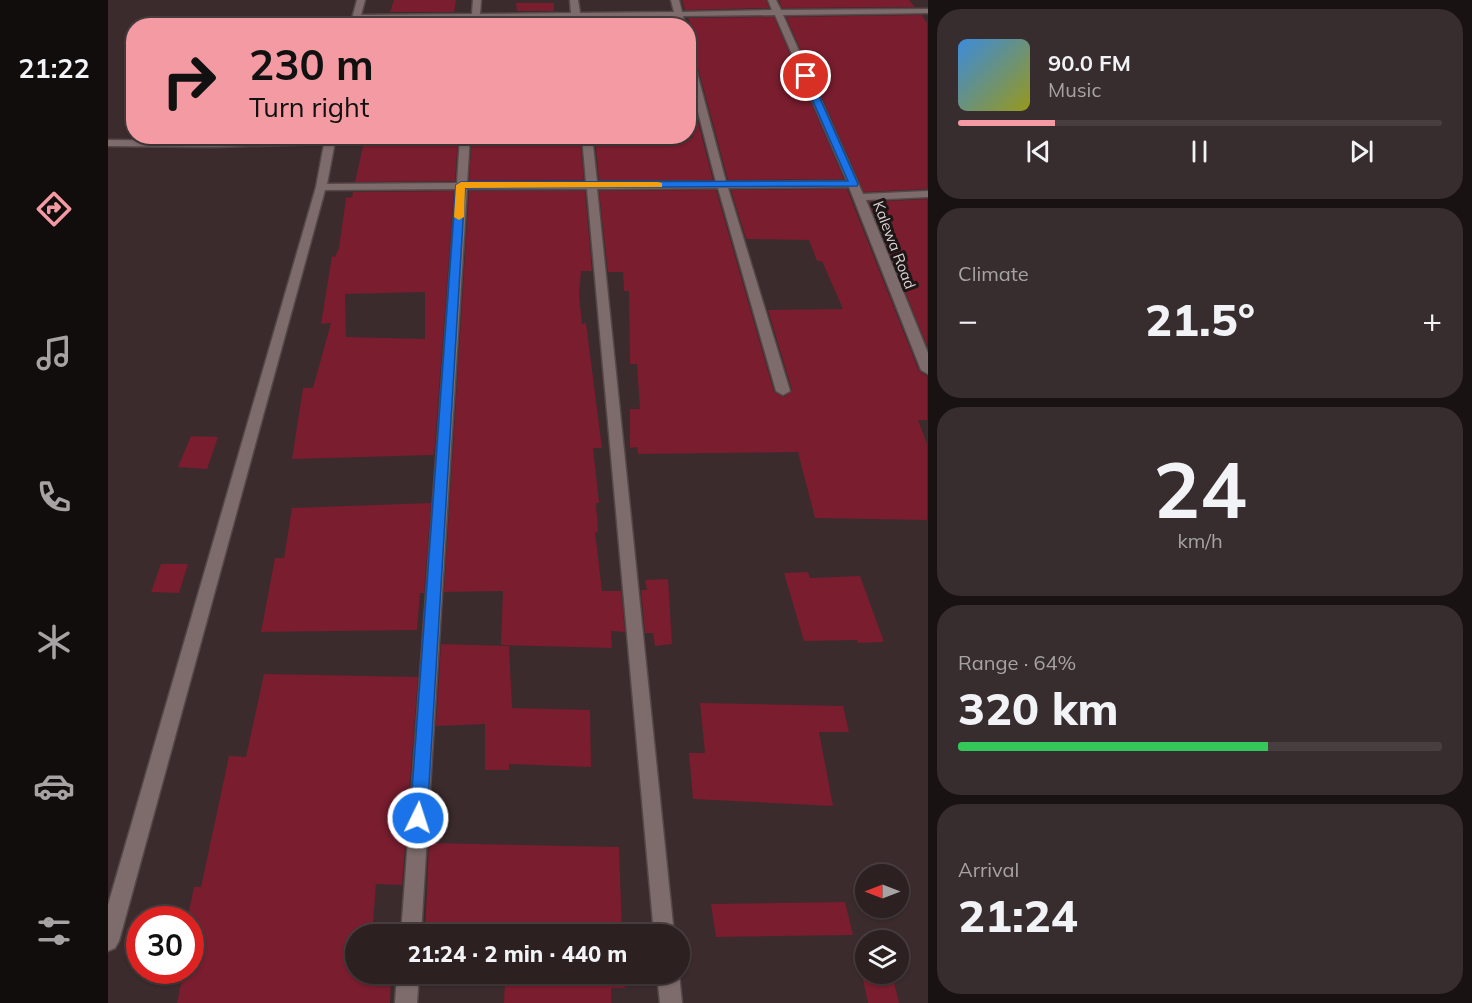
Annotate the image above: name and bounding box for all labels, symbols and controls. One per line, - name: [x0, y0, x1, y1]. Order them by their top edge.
- text: 230 m: [249, 38, 374, 91]
- icon: right: [150, 42, 228, 120]
- text: 90.0 FM: [1048, 49, 1131, 77]
- pin: [780, 50, 831, 101]
- text: 21:22: [18, 51, 90, 85]
- icon: arrive: [789, 59, 822, 92]
- text: Music: [1048, 77, 1101, 102]
- text: Turn right: [249, 90, 369, 124]
- icon: previous: [1022, 135, 1055, 168]
- icon: pause: [1183, 135, 1216, 168]
- icon: next: [1345, 135, 1378, 168]
- icon: directions: [33, 188, 75, 230]
- street label: Kalewa Road: [869, 198, 920, 292]
- text: Climate: [958, 261, 1029, 286]
- text: 21.5°: [1145, 291, 1255, 347]
- text: −: [958, 299, 978, 340]
- text: +: [1422, 299, 1442, 340]
- icon: music: [33, 332, 75, 374]
- text: 24: [1153, 440, 1247, 538]
- icon: phone: [33, 476, 75, 518]
- text: km/h: [1177, 528, 1223, 553]
- icon: climate: [33, 621, 75, 663]
- text: Range · 64%: [958, 650, 1076, 675]
- text: 320 km: [958, 680, 1119, 736]
- icon: car: [33, 765, 75, 807]
- position arrow: [386, 786, 450, 850]
- text: Arrival: [958, 857, 1019, 882]
- north arrow: [855, 864, 909, 918]
- map controls: [855, 864, 909, 984]
- text: 21:24: [958, 887, 1078, 943]
- speed limit sign: 30: [126, 906, 204, 984]
- icon: filters: [33, 910, 75, 952]
- button: layers: [855, 930, 909, 984]
- text: 21:24 · 2 min · 440 m: [408, 940, 627, 968]

